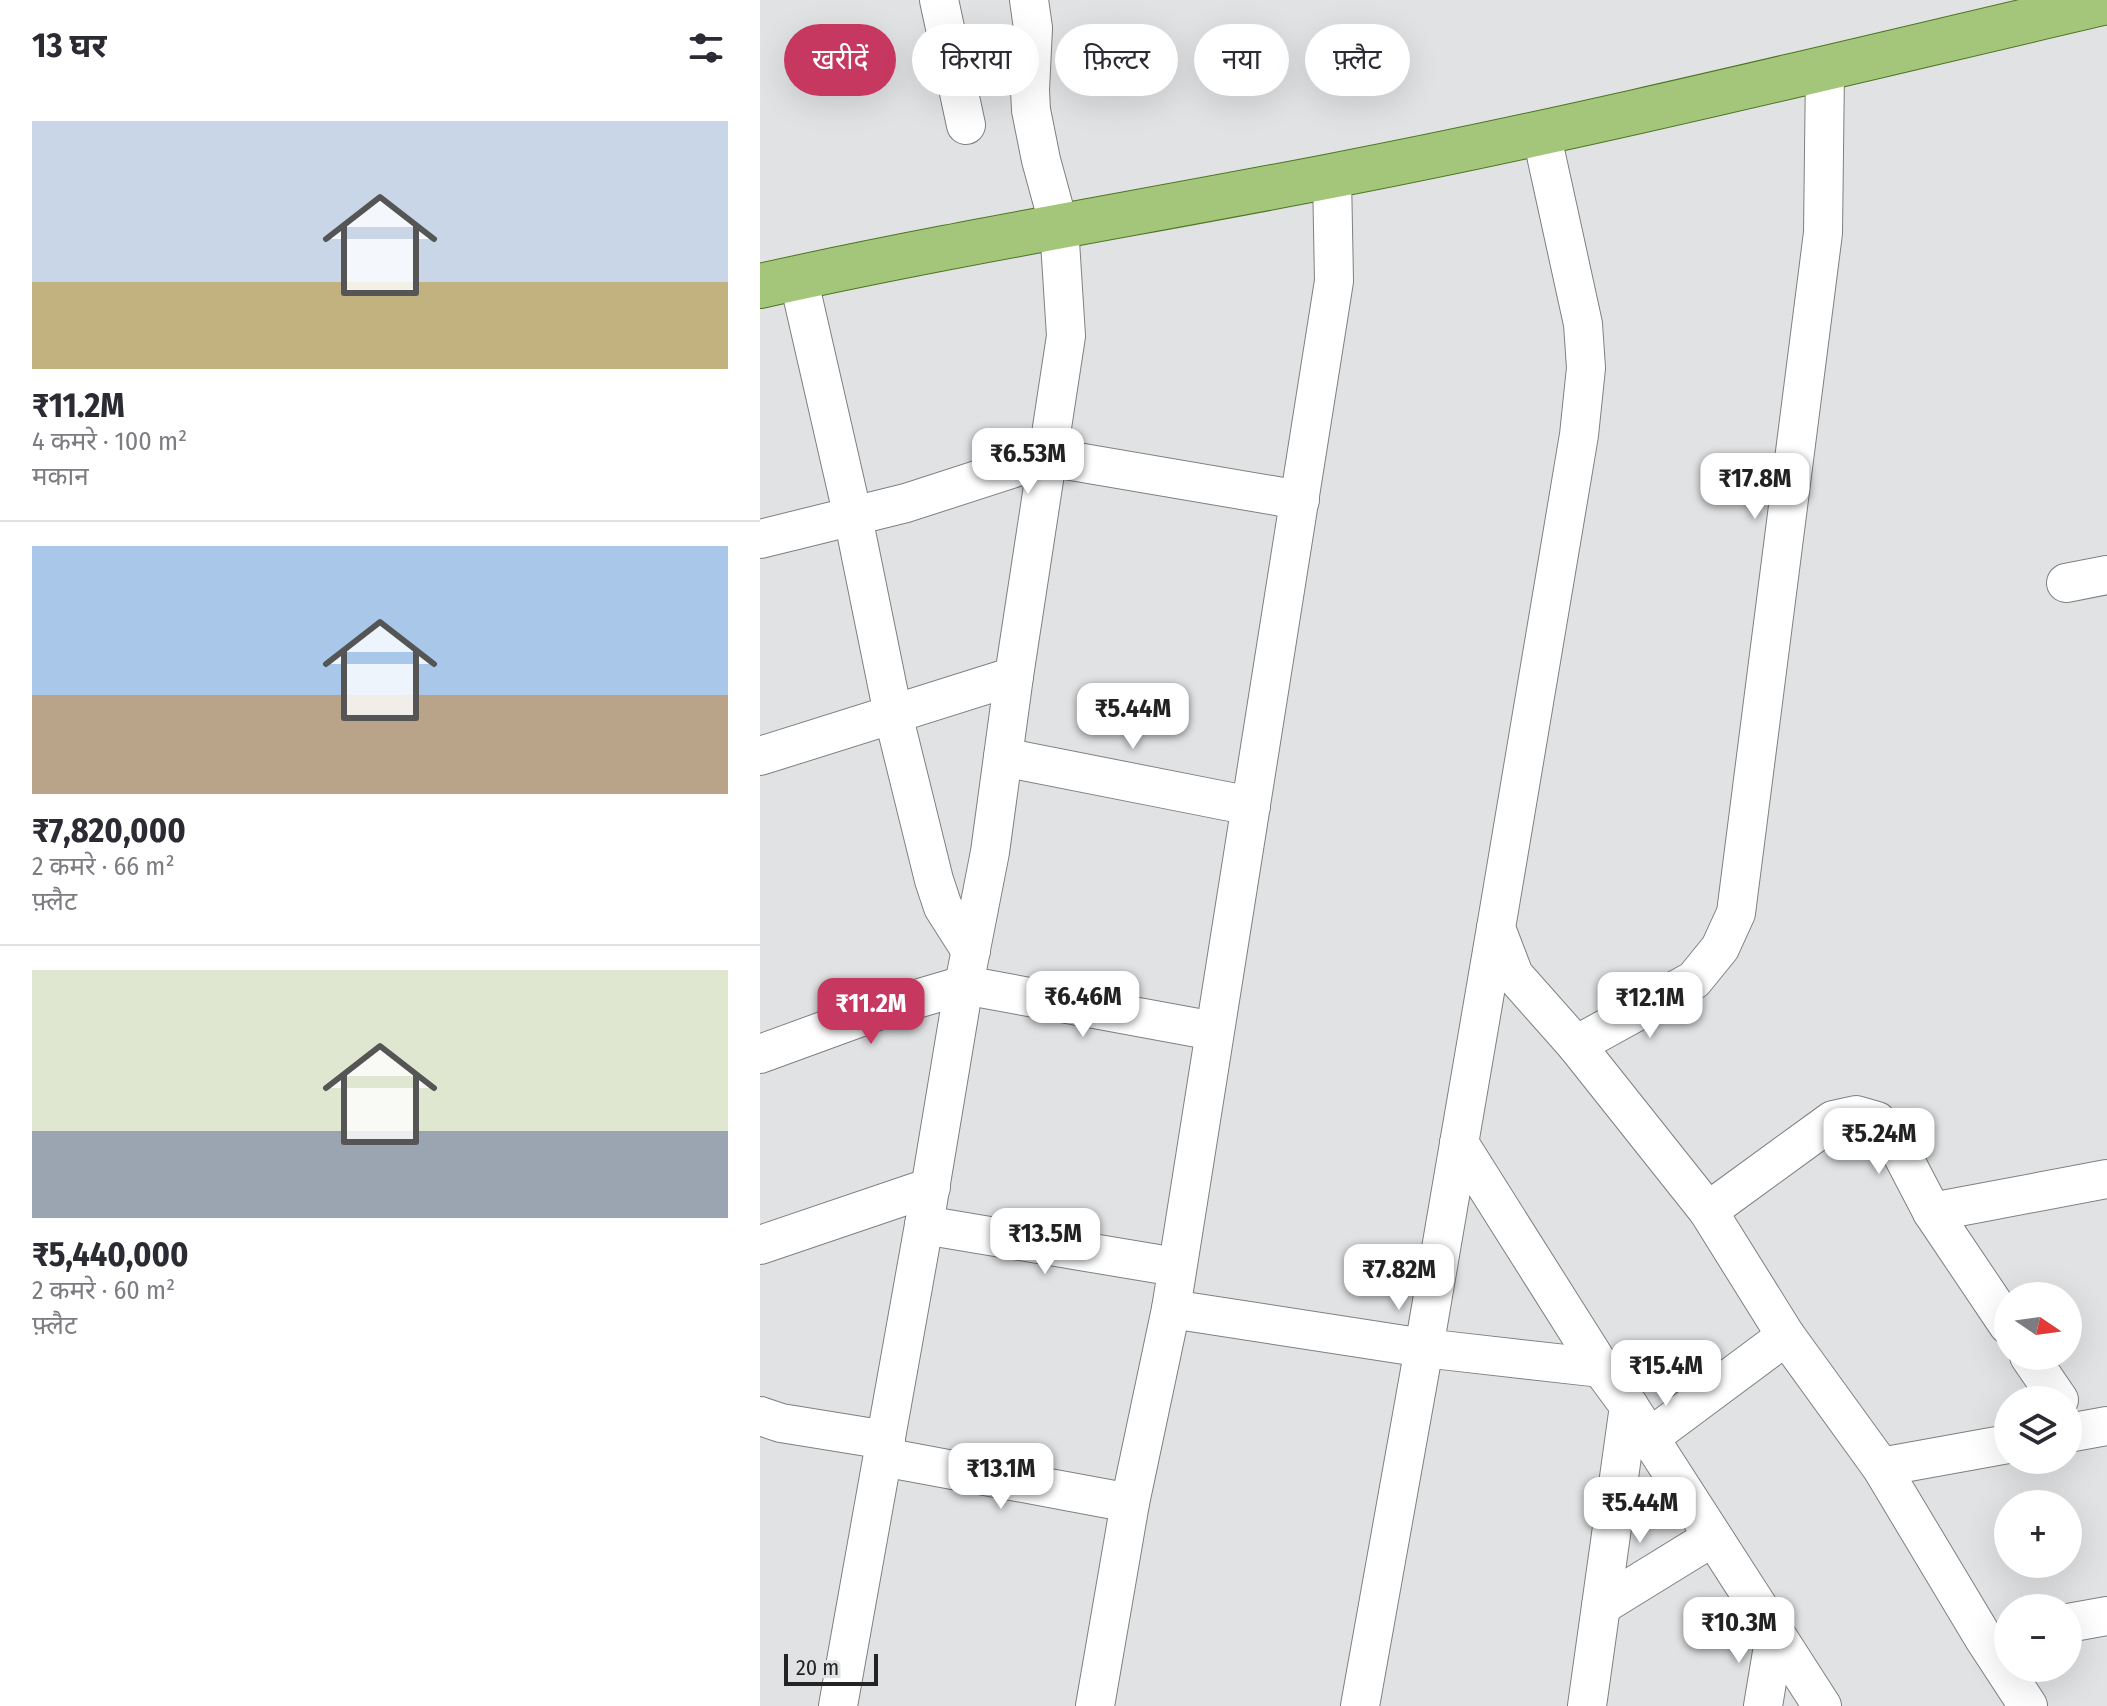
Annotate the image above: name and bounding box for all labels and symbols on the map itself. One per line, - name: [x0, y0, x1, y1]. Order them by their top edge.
- pin: ₹6.53M: [963, 428, 1093, 496]
- pin: ₹17.8M: [1690, 453, 1820, 521]
- pin: ₹5.44M: [1068, 683, 1198, 751]
- pin: ₹6.46M: [1018, 971, 1148, 1039]
- pin: ₹12.1M: [1585, 972, 1715, 1040]
- pin: ₹11.2M: [806, 978, 936, 1046]
- pin: ₹5.24M: [1814, 1108, 1944, 1176]
- pin: ₹13.5M: [980, 1208, 1110, 1276]
- pin: ₹7.82M: [1334, 1244, 1464, 1312]
- north arrow: [1994, 1282, 2082, 1370]
- pin: ₹15.4M: [1601, 1340, 1731, 1408]
- pin: ₹13.1M: [936, 1443, 1066, 1511]
- pin: ₹5.44M: [1575, 1477, 1705, 1545]
- pin: ₹10.3M: [1674, 1597, 1804, 1665]
- scale bar: [784, 1650, 878, 1686]

